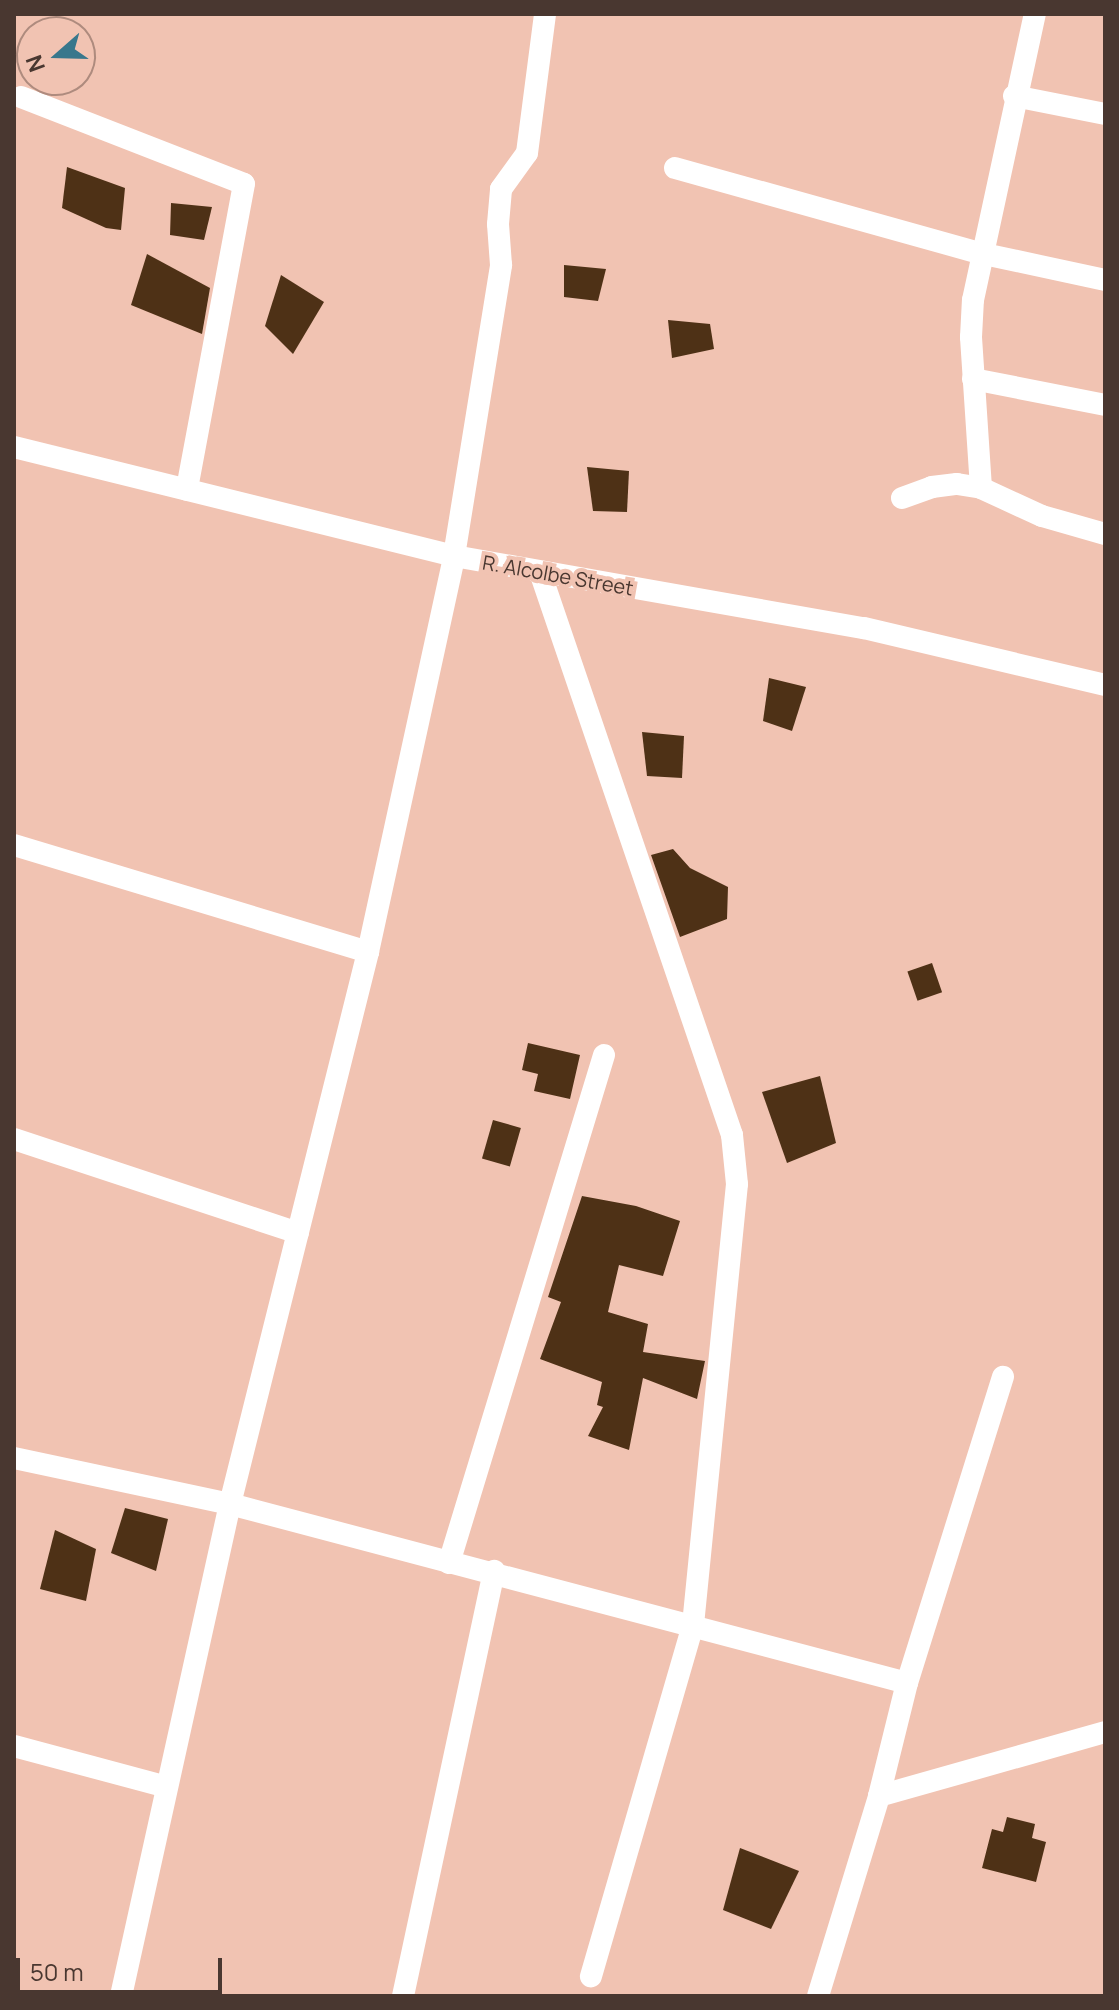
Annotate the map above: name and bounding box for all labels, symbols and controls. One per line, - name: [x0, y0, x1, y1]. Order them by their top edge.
- north arrow: [16, 16, 96, 96]
- text: N: [19, 51, 52, 76]
- street label: R. Alcolbe Street: [481, 550, 635, 600]
- scale bar: [20, 1942, 226, 1992]
- text: 50 m: [30, 1955, 84, 1988]

